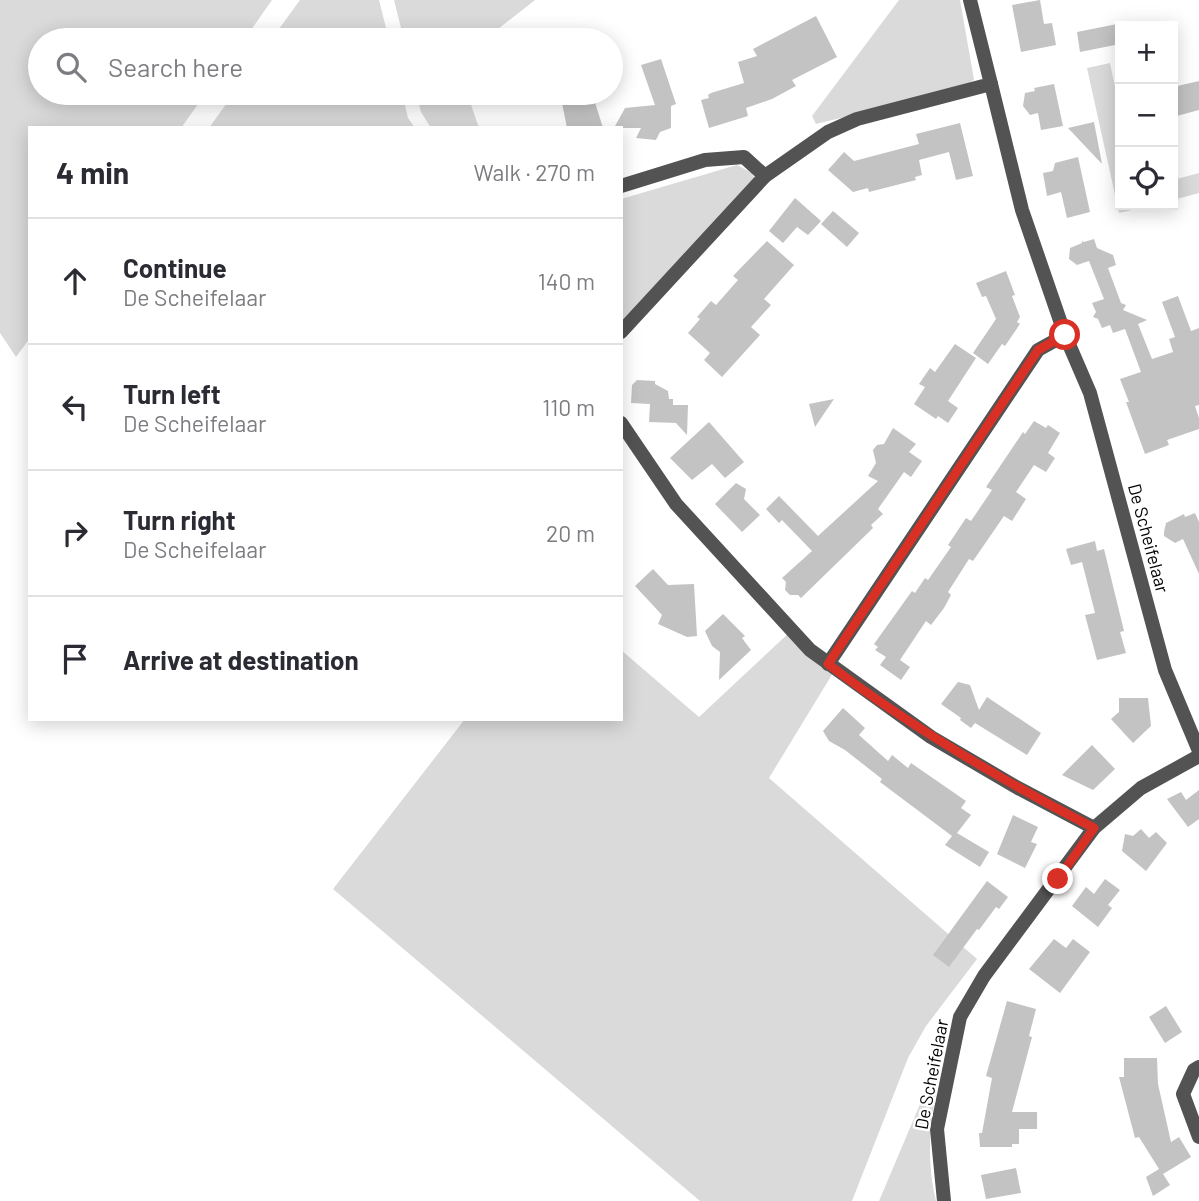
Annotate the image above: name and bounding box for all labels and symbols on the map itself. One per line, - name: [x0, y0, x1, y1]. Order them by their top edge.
- route start: [1049, 319, 1080, 350]
- street label: De Scheifelaar: [1124, 481, 1174, 595]
- route end: [1042, 863, 1073, 894]
- street label: De Scheifelaar: [909, 1016, 953, 1131]

